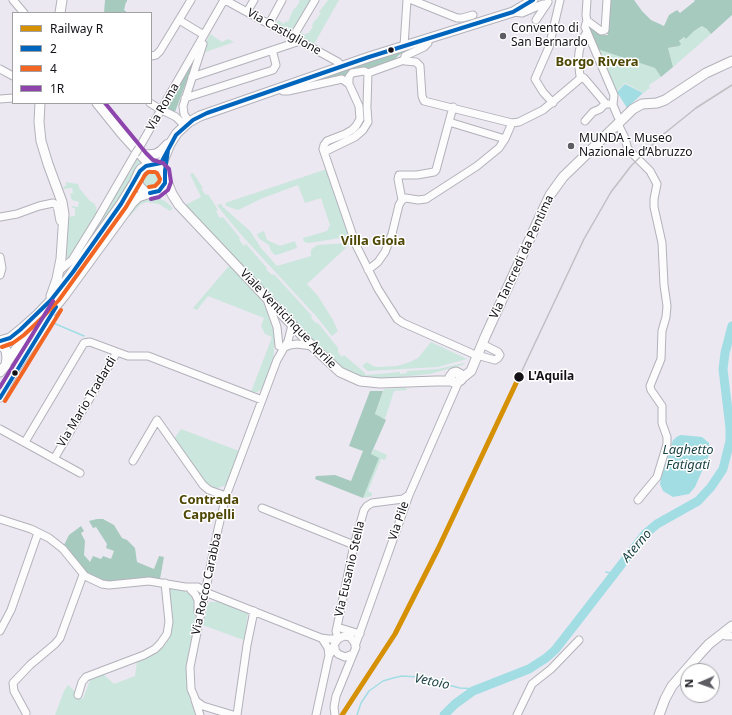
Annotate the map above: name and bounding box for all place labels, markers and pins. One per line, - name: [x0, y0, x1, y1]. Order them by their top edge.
- place label: Convento di San Bernardo: [511, 22, 588, 50]
- marker: Convento di San Bernardo: [498, 31, 508, 41]
- unlabelled marker: [386, 45, 396, 55]
- place label: MUNDA - Museo Nazionale d’Abruzzo: [579, 132, 693, 160]
- marker: MUNDA - Museo Nazionale d’Abruzzo: [566, 141, 576, 151]
- unlabelled marker: [10, 368, 20, 378]
- marker: L'Aquila: [512, 370, 526, 384]
- place label: L'Aquila: [528, 370, 574, 384]

